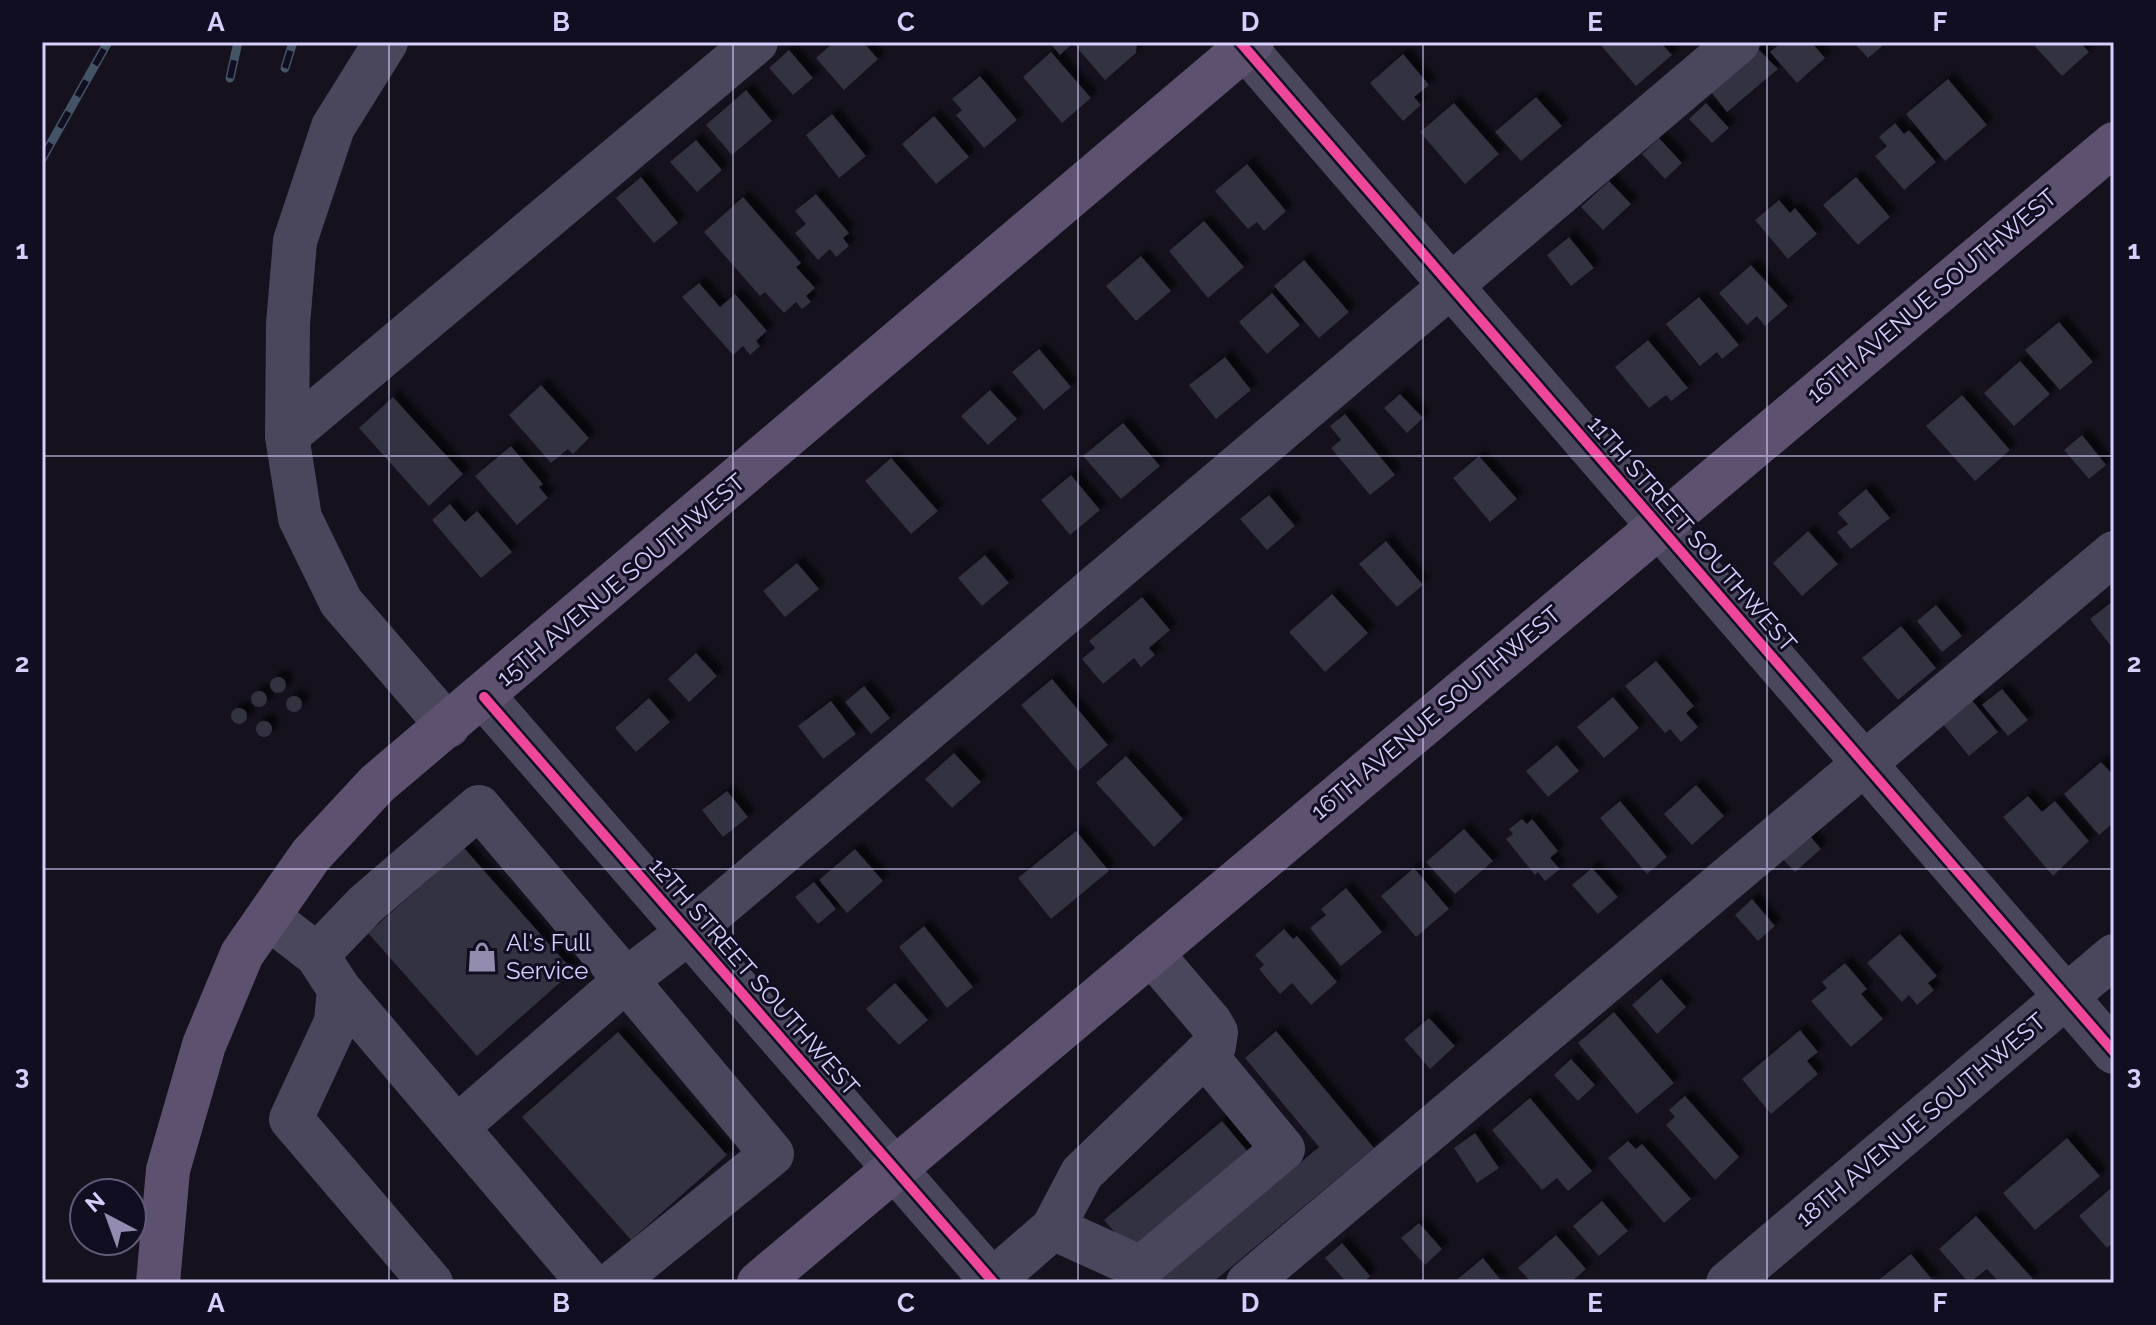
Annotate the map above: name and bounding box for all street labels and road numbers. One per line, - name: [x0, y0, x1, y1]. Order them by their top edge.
- street label: 16TH AVENUE SOUTHWEST: [1801, 182, 2063, 409]
- street label: 11TH STREET SOUTHWEST: [1582, 410, 1803, 658]
- street label: 15TH AVENUE SOUTHWEST: [491, 467, 751, 692]
- street label: 16TH AVENUE SOUTHWEST: [1305, 599, 1567, 826]
- street label: 12TH STREET SOUTHWEST: [643, 852, 866, 1102]
- street label: 18TH AVENUE SOUTHWEST: [1790, 1006, 2052, 1233]

